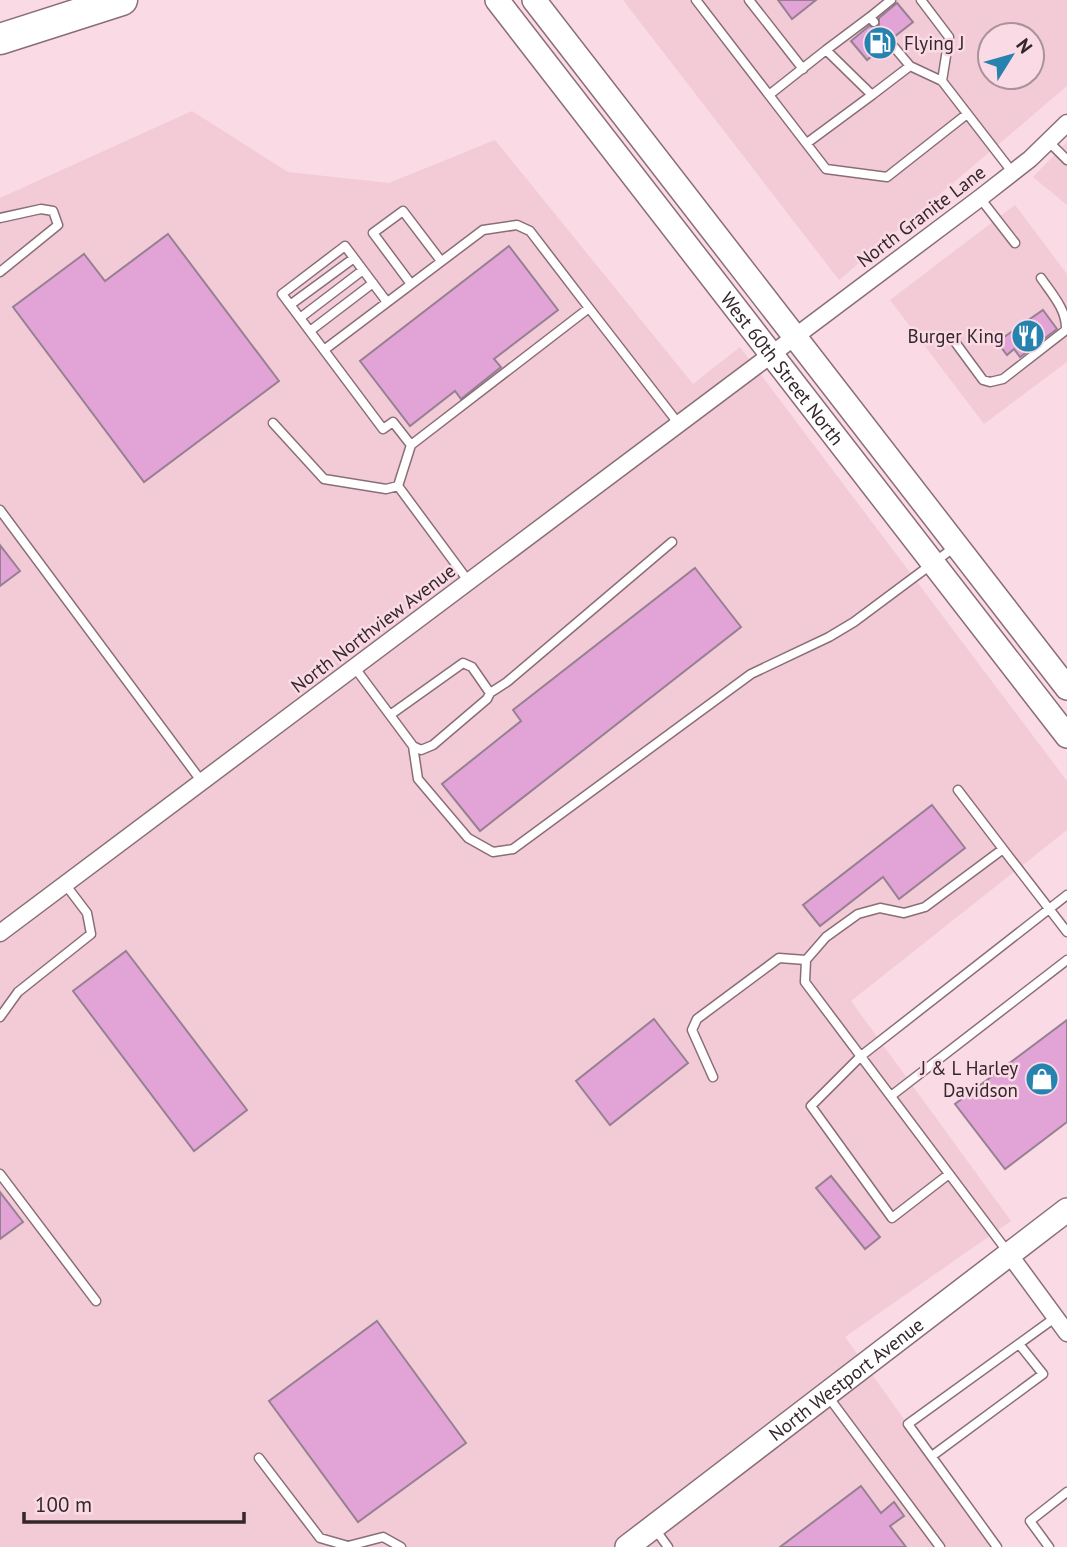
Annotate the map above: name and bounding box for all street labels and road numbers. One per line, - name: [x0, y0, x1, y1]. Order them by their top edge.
- street label: North Granite Lane: [852, 160, 990, 272]
- street label: West 60th Street North: [715, 287, 849, 450]
- street label: North Northview Avenue: [286, 558, 460, 698]
- street label: North Westport Avenue: [764, 1312, 928, 1446]

